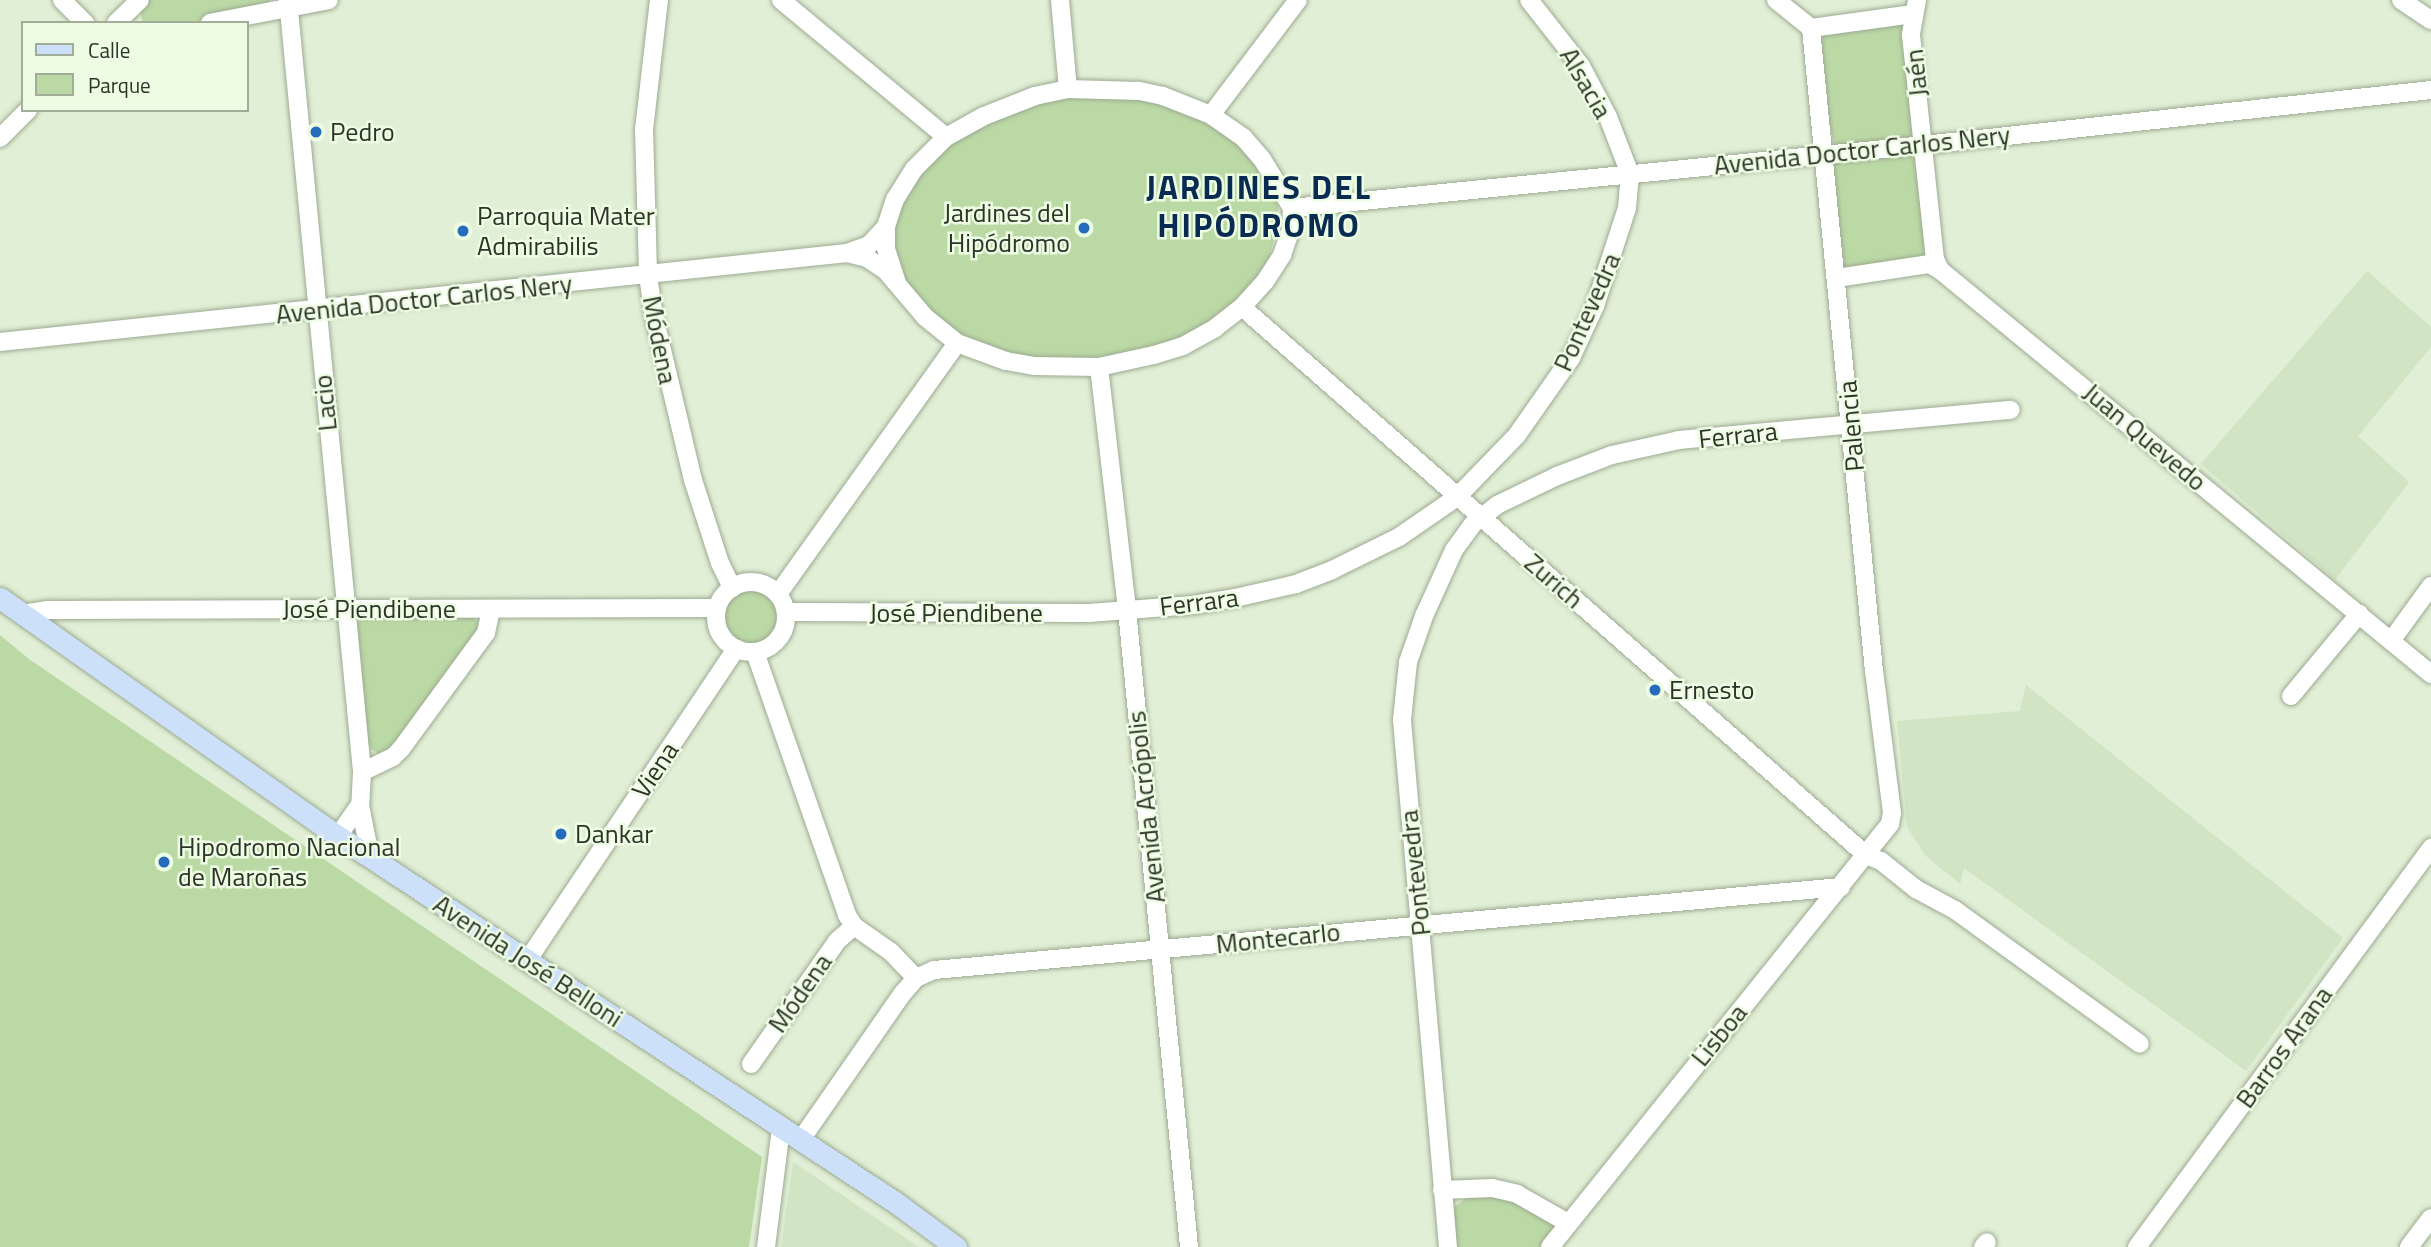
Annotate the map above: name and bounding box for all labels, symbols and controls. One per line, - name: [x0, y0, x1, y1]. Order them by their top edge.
- legend: [21, 21, 248, 112]
- text: Calle: [88, 34, 130, 66]
- street label: Alsacia: [1553, 42, 1619, 124]
- street label: Jaén: [1898, 48, 1934, 98]
- text: Parque: [88, 69, 151, 101]
- place label: Pedro: [330, 116, 395, 148]
- street label: Avenida Doctor Carlos Nery: [1712, 119, 2012, 181]
- marker: Pedro: [308, 124, 324, 140]
- district label: JARDINES DEL HIPÓDROMO: [1147, 168, 1371, 246]
- place label: Jardines del Hipódromo: [944, 197, 1070, 258]
- place label: Parroquia Mater Admirabilis: [477, 200, 655, 262]
- marker: Jardines del Hipódromo: [1076, 220, 1092, 236]
- marker: Parroquia Mater Admirabilis: [455, 223, 471, 239]
- street label: Pontevedra: [1547, 248, 1627, 376]
- street label: Avenida Doctor Carlos Nery: [274, 268, 574, 330]
- street label: Módena: [636, 293, 684, 387]
- street label: Lacio: [307, 373, 343, 433]
- street label: Juan Quevedo: [2077, 377, 2213, 497]
- street label: Palencia: [1831, 379, 1871, 473]
- street label: Ferrara: [1697, 415, 1779, 455]
- street label: Zurich: [1518, 547, 1590, 615]
- street label: Ferrara: [1158, 582, 1240, 622]
- street label: José Piendibene: [282, 593, 456, 625]
- street label: José Piendibene: [869, 597, 1043, 629]
- place label: Ernesto: [1669, 674, 1754, 706]
- marker: Ernesto: [1647, 682, 1663, 698]
- street label: Avenida Acrópolis: [1120, 709, 1172, 905]
- street label: Viena: [625, 736, 685, 804]
- street label: Pontevedra: [1393, 809, 1437, 937]
- place label: Dankar: [575, 818, 653, 850]
- marker: Dankar: [553, 826, 569, 842]
- place label: Hipodromo Nacional de Maroñas: [178, 831, 400, 892]
- marker: Hipodromo Nacional de Maroñas: [156, 854, 172, 870]
- street label: Avenida José Belloni: [428, 888, 628, 1034]
- street label: Montecarlo: [1214, 916, 1342, 960]
- street label: Módena: [762, 947, 838, 1039]
- street label: Barros Arana: [2229, 980, 2339, 1114]
- street label: Lisboa: [1685, 998, 1753, 1072]

